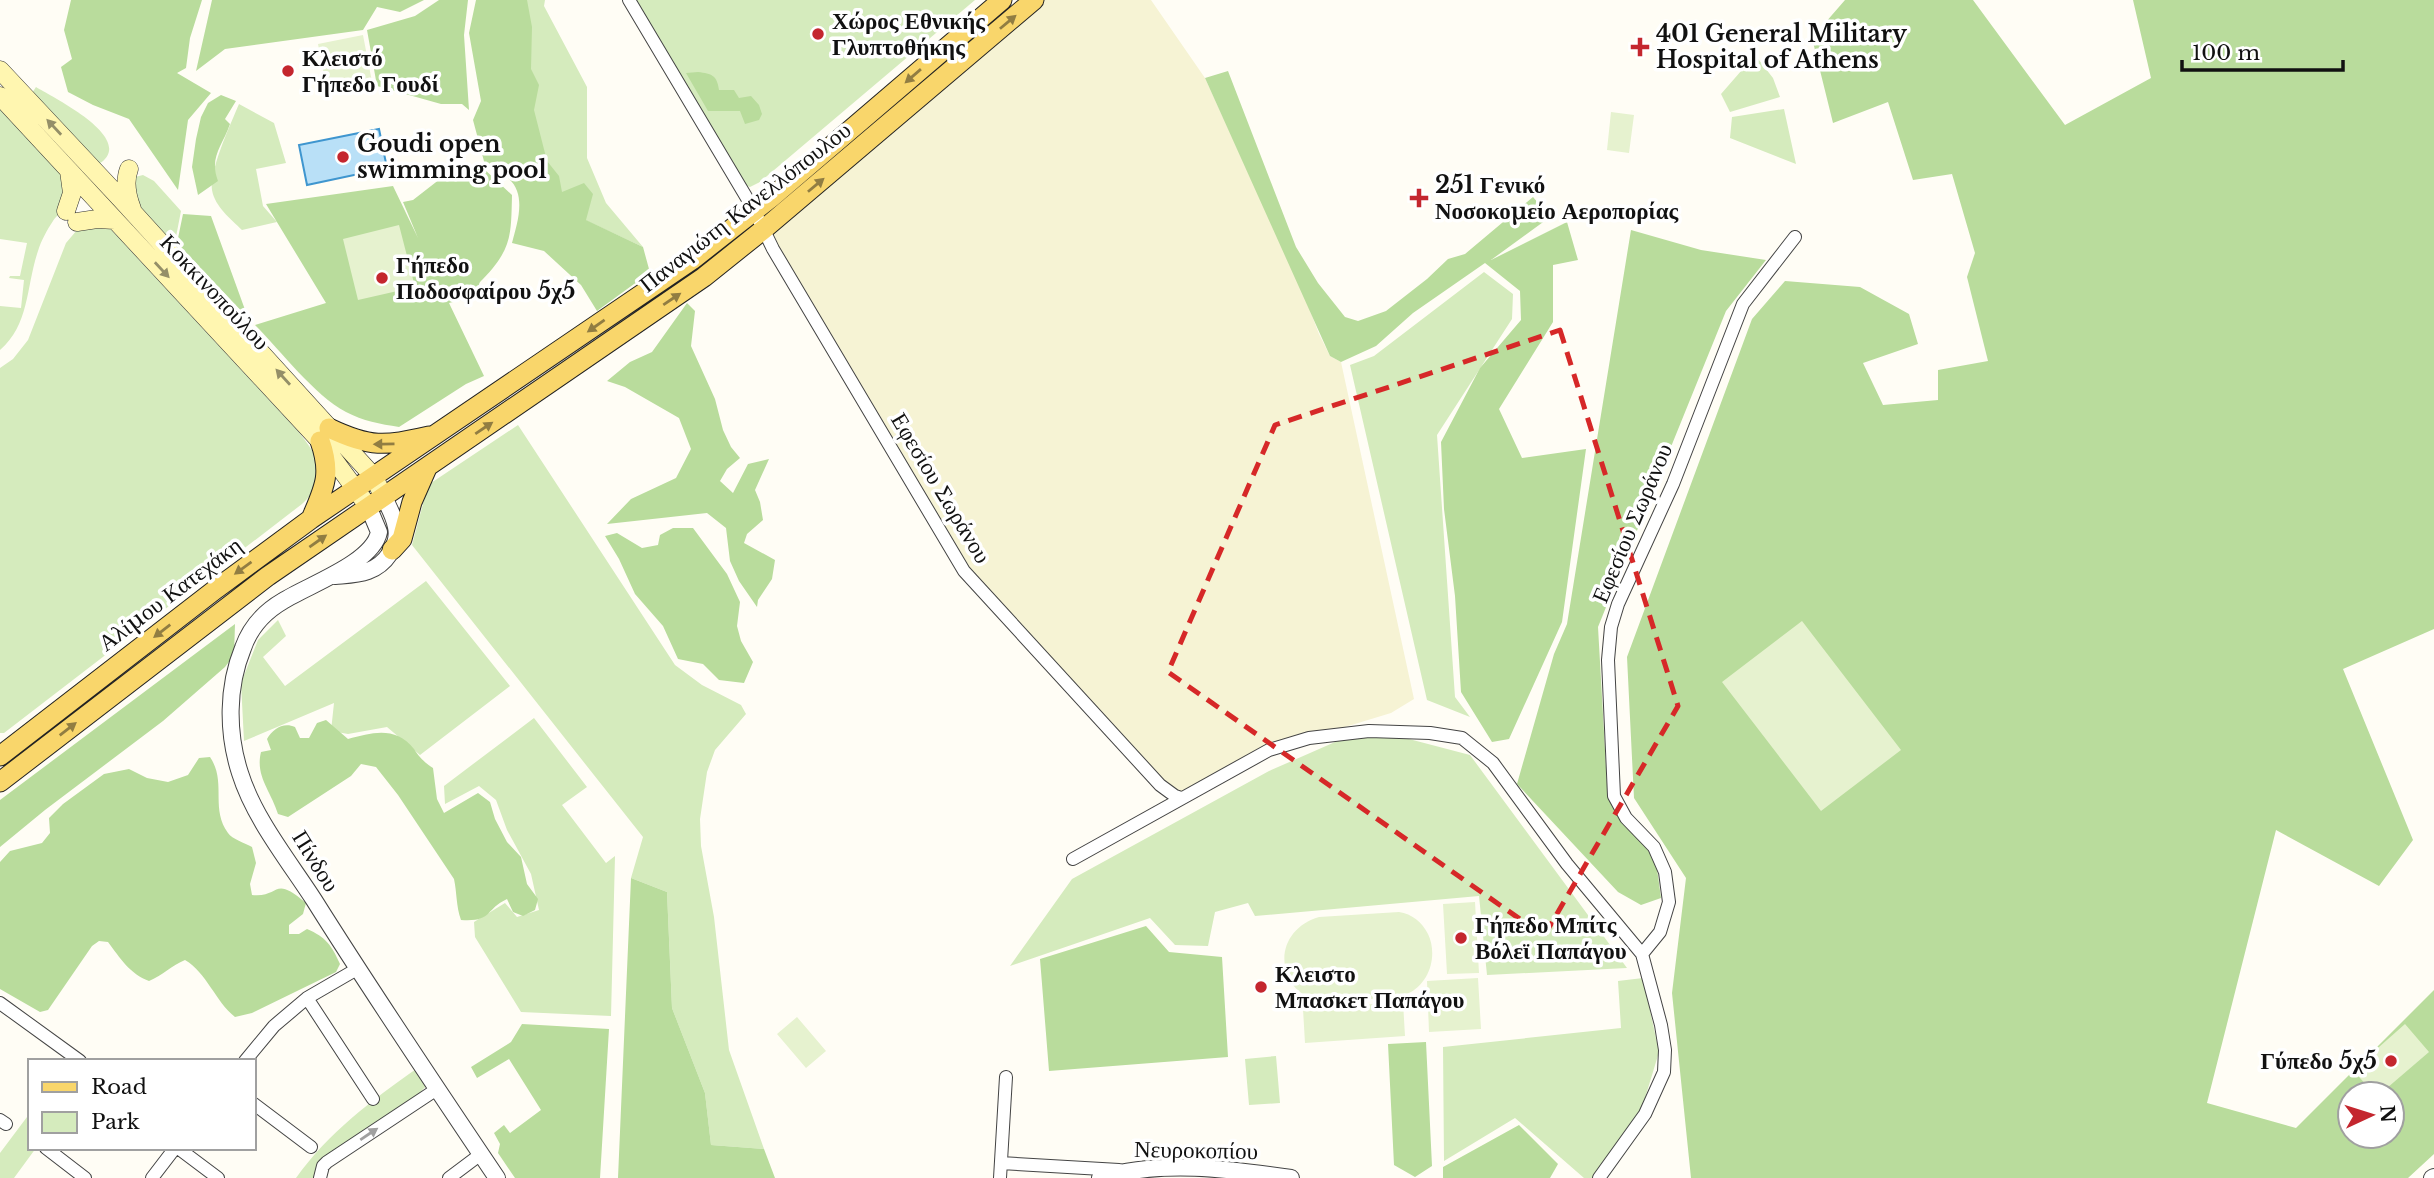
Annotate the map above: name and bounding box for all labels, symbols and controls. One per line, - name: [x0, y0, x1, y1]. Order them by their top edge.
- place label: Χώρος Εθνικής Γλυπτοθήκης: [832, 7, 985, 61]
- one-way arrow: [999, 15, 1016, 30]
- place label: 401 General Military Hospital of Athens: [1656, 20, 1908, 74]
- marker: Χώρος Εθνικής Γλυπτοθήκης: [810, 26, 826, 42]
- scale bar: [2182, 28, 2343, 72]
- marker: 401 General Military Hospital of Athens: [1630, 37, 1650, 57]
- text: 100 m: [2192, 40, 2260, 66]
- place label: Κλειστό Γήπεδο Γουδί: [302, 44, 439, 98]
- marker: Κλειστό Γήπεδο Γουδί: [280, 63, 296, 79]
- one-way arrow: [904, 68, 922, 84]
- street label: Παναγιώτη Κανελλόπουλου: [634, 116, 856, 298]
- one-way arrow: [46, 118, 62, 136]
- place label: Goudi open swimming pool: [357, 130, 547, 184]
- marker: Goudi open swimming pool: [335, 149, 351, 165]
- place label: 251 Γενικό Νοσοκομείο Αεροπορίας: [1435, 171, 1678, 225]
- one-way arrow: [807, 178, 824, 193]
- marker: 251 Γενικό Νοσοκομείο Αεροπορίας: [1409, 188, 1429, 208]
- street label: Κοκκινοπούλου: [154, 228, 276, 356]
- place label: Γήπεδο Ποδοσφαίρου 5χ5: [396, 251, 576, 305]
- one-way arrow: [153, 261, 169, 278]
- marker: Γήπεδο Ποδοσφαίρου 5χ5: [374, 270, 390, 286]
- one-way arrow: [662, 293, 681, 306]
- one-way arrow: [587, 319, 605, 333]
- one-way arrow: [276, 369, 292, 386]
- street label: Εφεσίου Σωράνου: [885, 408, 997, 568]
- one-way arrow: [475, 421, 493, 435]
- one-way arrow: [372, 438, 394, 449]
- street label: Εφεσίου Σωράνου: [1586, 439, 1678, 607]
- street label: Αλίμου Κατεχάκη: [93, 531, 247, 657]
- one-way arrow: [309, 534, 327, 548]
- one-way arrow: [234, 561, 252, 575]
- one-way arrow: [153, 623, 171, 638]
- one-way arrow: [59, 722, 77, 737]
- street label: Πίνδου: [286, 825, 346, 897]
- place label: Γήπεδο Μπίτς Βόλεϊ Παπάγου: [1475, 911, 1627, 965]
- marker: Γήπεδο Μπίτς Βόλεϊ Παπάγου: [1453, 930, 1469, 946]
- place label: Κλειστο Μπασκετ Παπάγου: [1275, 960, 1464, 1014]
- marker: Κλειστο Μπασκετ Παπάγου: [1253, 979, 1269, 995]
- place label: Γύπεδο 5χ5: [2260, 1047, 2377, 1075]
- marker: Γύπεδο 5χ5: [2383, 1053, 2399, 1069]
- legend: [28, 1059, 256, 1150]
- text: Road: [91, 1074, 147, 1100]
- north arrow: [2336, 1080, 2406, 1150]
- text: N: [2375, 1104, 2400, 1124]
- text: Park: [91, 1109, 140, 1135]
- one-way arrow: [359, 1128, 379, 1141]
- street label: Νευροκοπίου: [1134, 1135, 1258, 1165]

